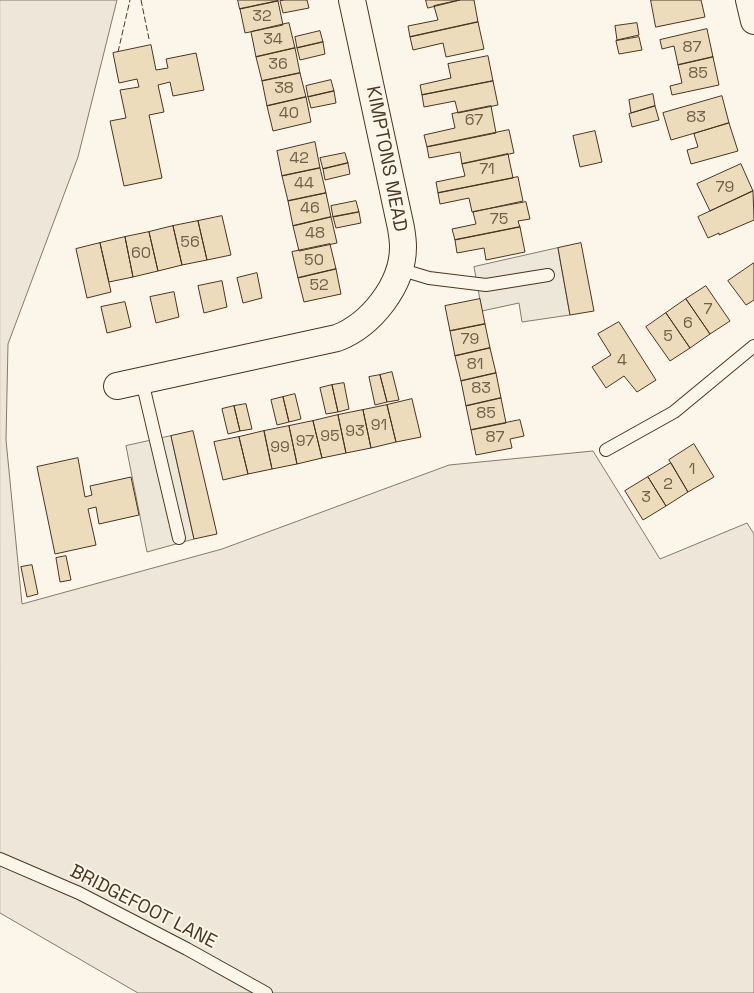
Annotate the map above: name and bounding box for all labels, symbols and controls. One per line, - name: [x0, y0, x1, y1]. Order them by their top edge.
- house number: 32: [252, 7, 272, 27]
- house number: 34: [263, 30, 283, 50]
- house number: 87: [683, 38, 701, 58]
- house number: 36: [268, 55, 288, 75]
- house number: 85: [688, 64, 708, 84]
- house number: 38: [274, 79, 294, 99]
- street label: KIMPTONS MEAD: [361, 84, 411, 234]
- house number: 40: [279, 104, 299, 124]
- house number: 83: [686, 108, 706, 128]
- house number: 67: [465, 111, 483, 131]
- house number: 42: [289, 149, 309, 169]
- house number: 71: [479, 160, 495, 180]
- house number: 44: [294, 174, 314, 194]
- house number: 79: [716, 178, 734, 198]
- house number: 46: [300, 199, 320, 219]
- house number: 75: [490, 210, 508, 230]
- house number: 48: [305, 224, 325, 244]
- house number: 56: [180, 233, 200, 253]
- house number: 60: [131, 244, 151, 264]
- house number: 50: [304, 251, 324, 271]
- house number: 52: [309, 276, 329, 296]
- house number: 7: [703, 300, 713, 320]
- house number: 6: [683, 314, 693, 334]
- house number: 5: [663, 327, 673, 347]
- house number: 79: [461, 330, 479, 350]
- house number: 4: [617, 351, 627, 371]
- house number: 81: [467, 355, 483, 375]
- house number: 83: [471, 379, 491, 399]
- house number: 85: [476, 404, 496, 424]
- house number: 91: [371, 416, 387, 436]
- house number: 93: [345, 422, 365, 442]
- house number: 95: [320, 427, 340, 447]
- house number: 87: [486, 428, 504, 448]
- house number: 97: [296, 432, 314, 452]
- house number: 99: [270, 438, 290, 458]
- house number: 1: [689, 460, 695, 480]
- house number: 2: [663, 475, 673, 495]
- house number: 3: [641, 488, 651, 508]
- street label: BRIDGEFOOT LANE: [66, 860, 220, 954]

